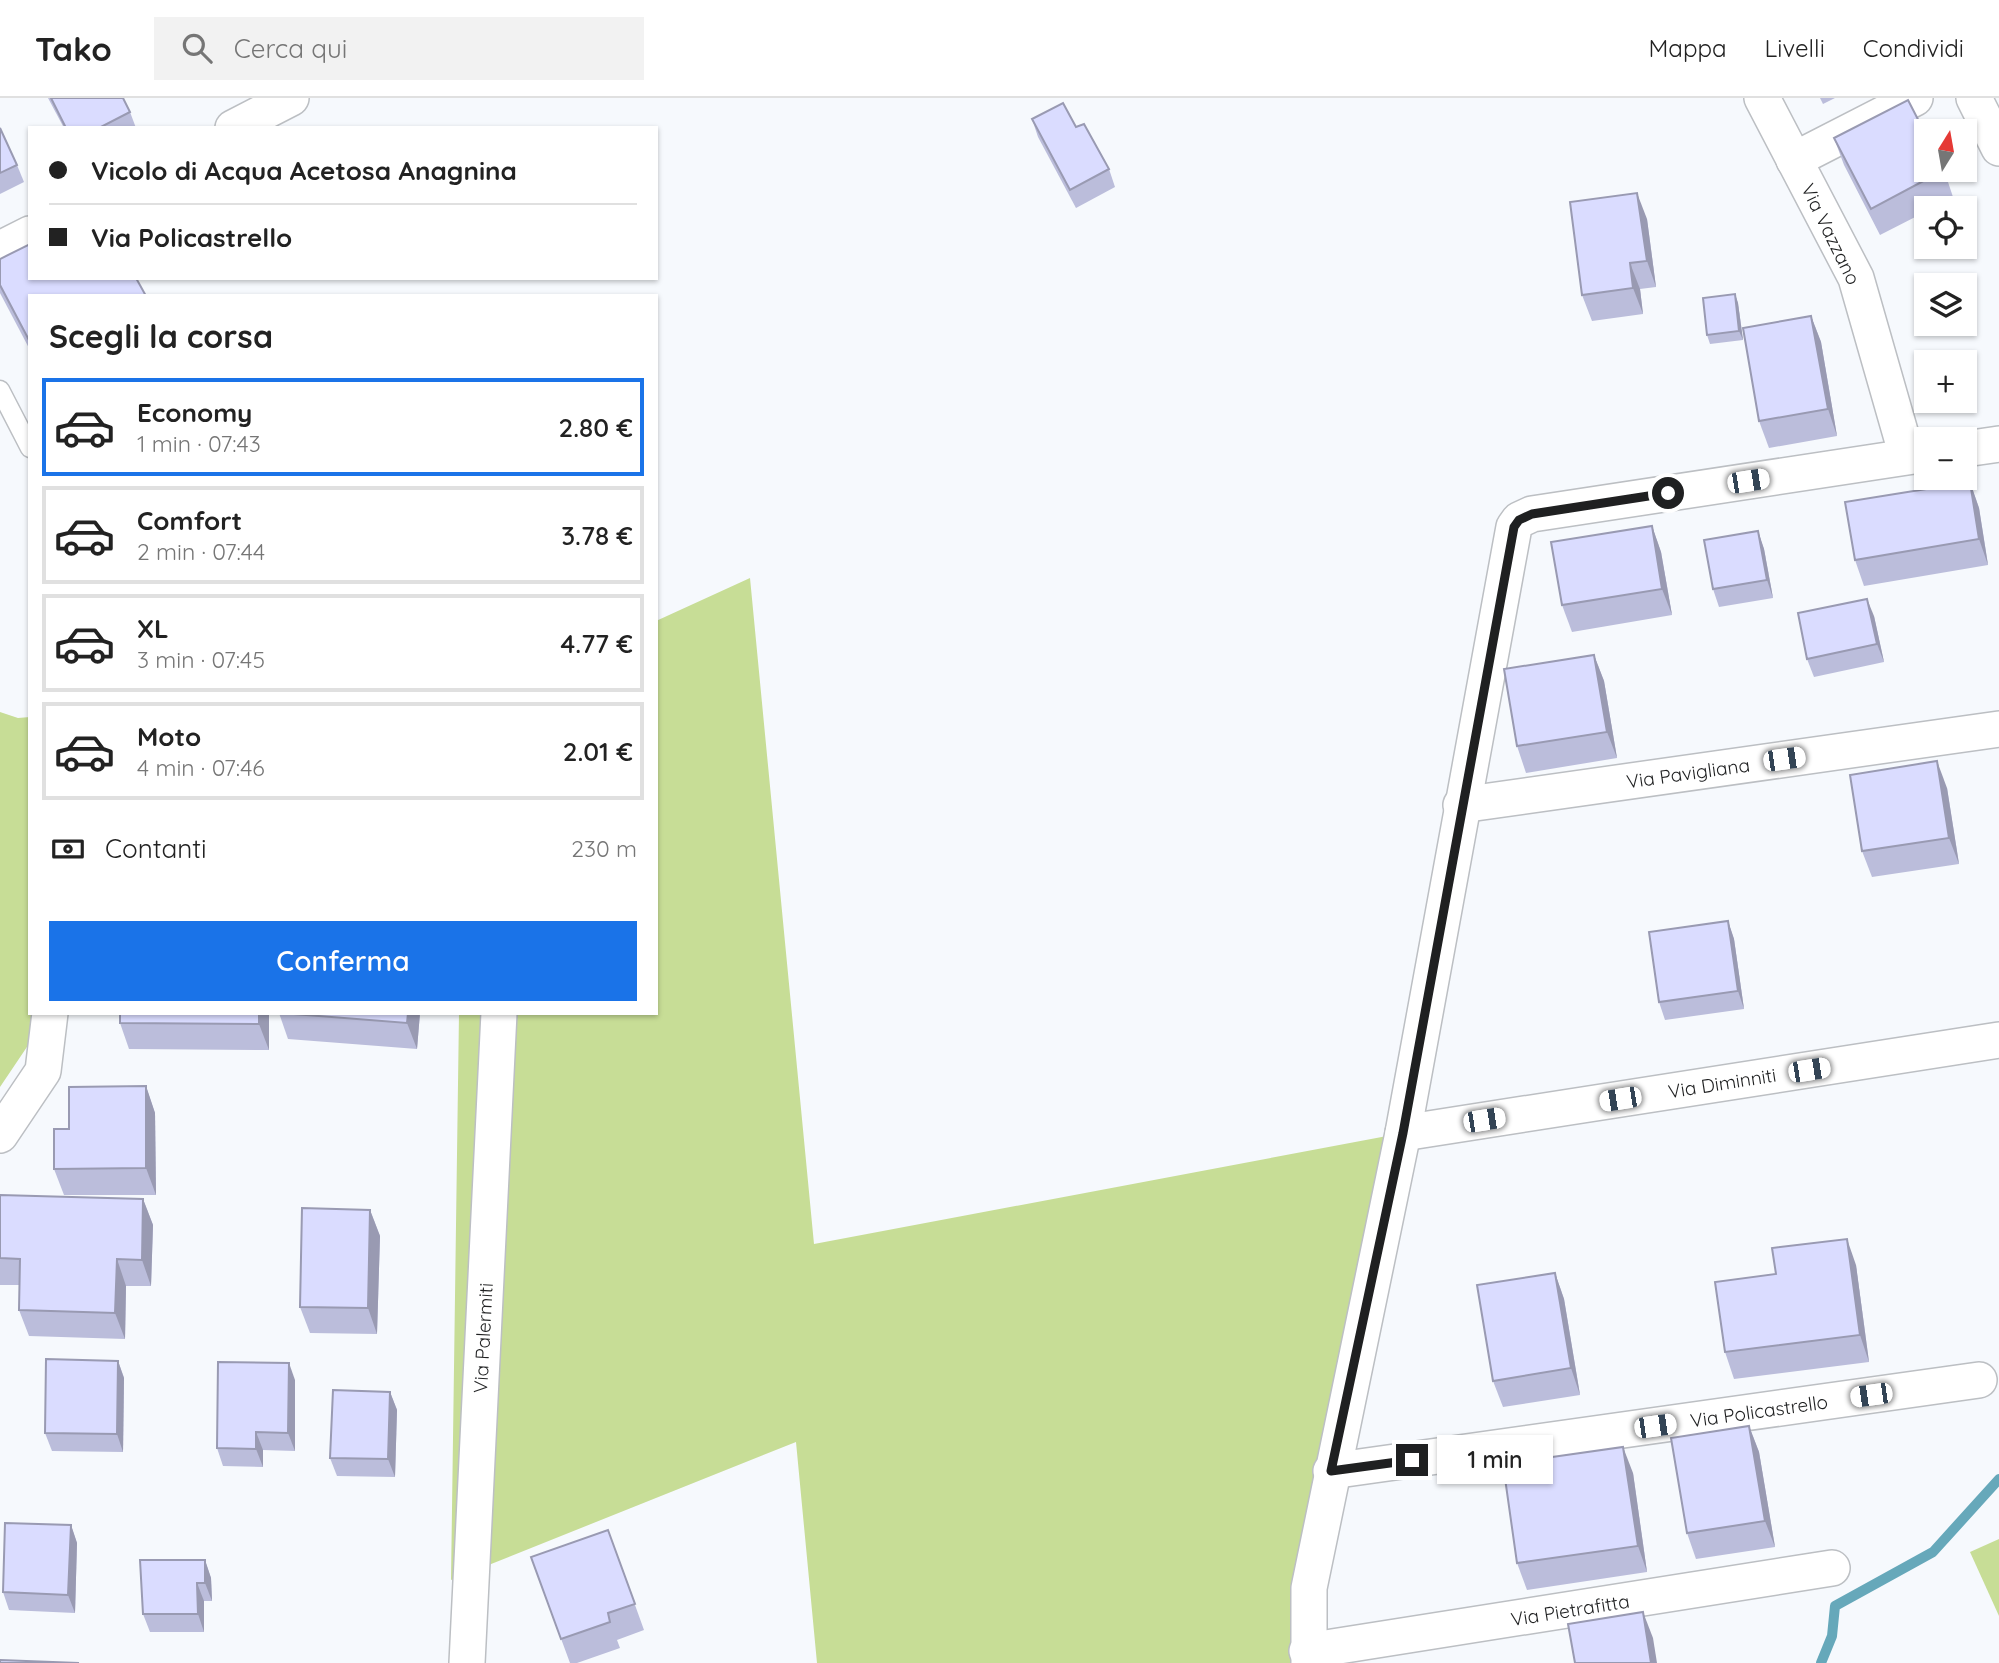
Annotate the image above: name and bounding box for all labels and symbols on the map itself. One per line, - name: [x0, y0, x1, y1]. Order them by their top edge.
- north arrow: [1914, 119, 1978, 182]
- street label: Via Vazzano: [1796, 180, 1866, 288]
- car: [1726, 467, 1771, 495]
- route start: [1652, 477, 1684, 509]
- car: [1762, 746, 1807, 772]
- street label: Via Pavigliana: [1625, 752, 1751, 794]
- car: [1787, 1056, 1832, 1084]
- street label: Via Diminniti: [1666, 1063, 1778, 1103]
- car: [1598, 1085, 1643, 1113]
- car: [1462, 1106, 1507, 1134]
- street label: Via Palermiti: [468, 1282, 498, 1394]
- car: [1849, 1382, 1894, 1408]
- street label: Via Policastrello: [1689, 1389, 1829, 1433]
- car: [1633, 1413, 1678, 1439]
- callout: 1 min: [1436, 1436, 1552, 1484]
- route end: [1396, 1444, 1428, 1476]
- street label: Via Pietrafitta: [1509, 1589, 1631, 1631]

